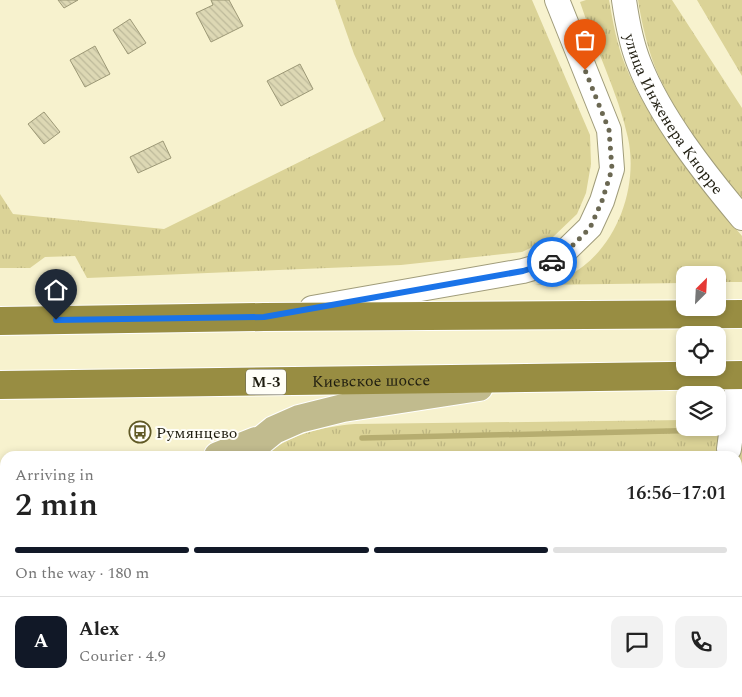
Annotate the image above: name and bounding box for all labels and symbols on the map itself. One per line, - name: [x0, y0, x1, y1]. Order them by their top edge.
- pin: [564, 19, 606, 70]
- street label: улица Инженера Кнорре: [617, 30, 729, 200]
- courier: [527, 237, 577, 287]
- north arrow: [676, 266, 726, 316]
- pin: [35, 269, 77, 320]
- street label: Киевское шоссе: [312, 368, 430, 394]
- road number: М-3: [246, 370, 286, 394]
- bus stop icon: Румянцево: [128, 420, 152, 444]
- place label: Румянцево: [156, 421, 237, 445]

